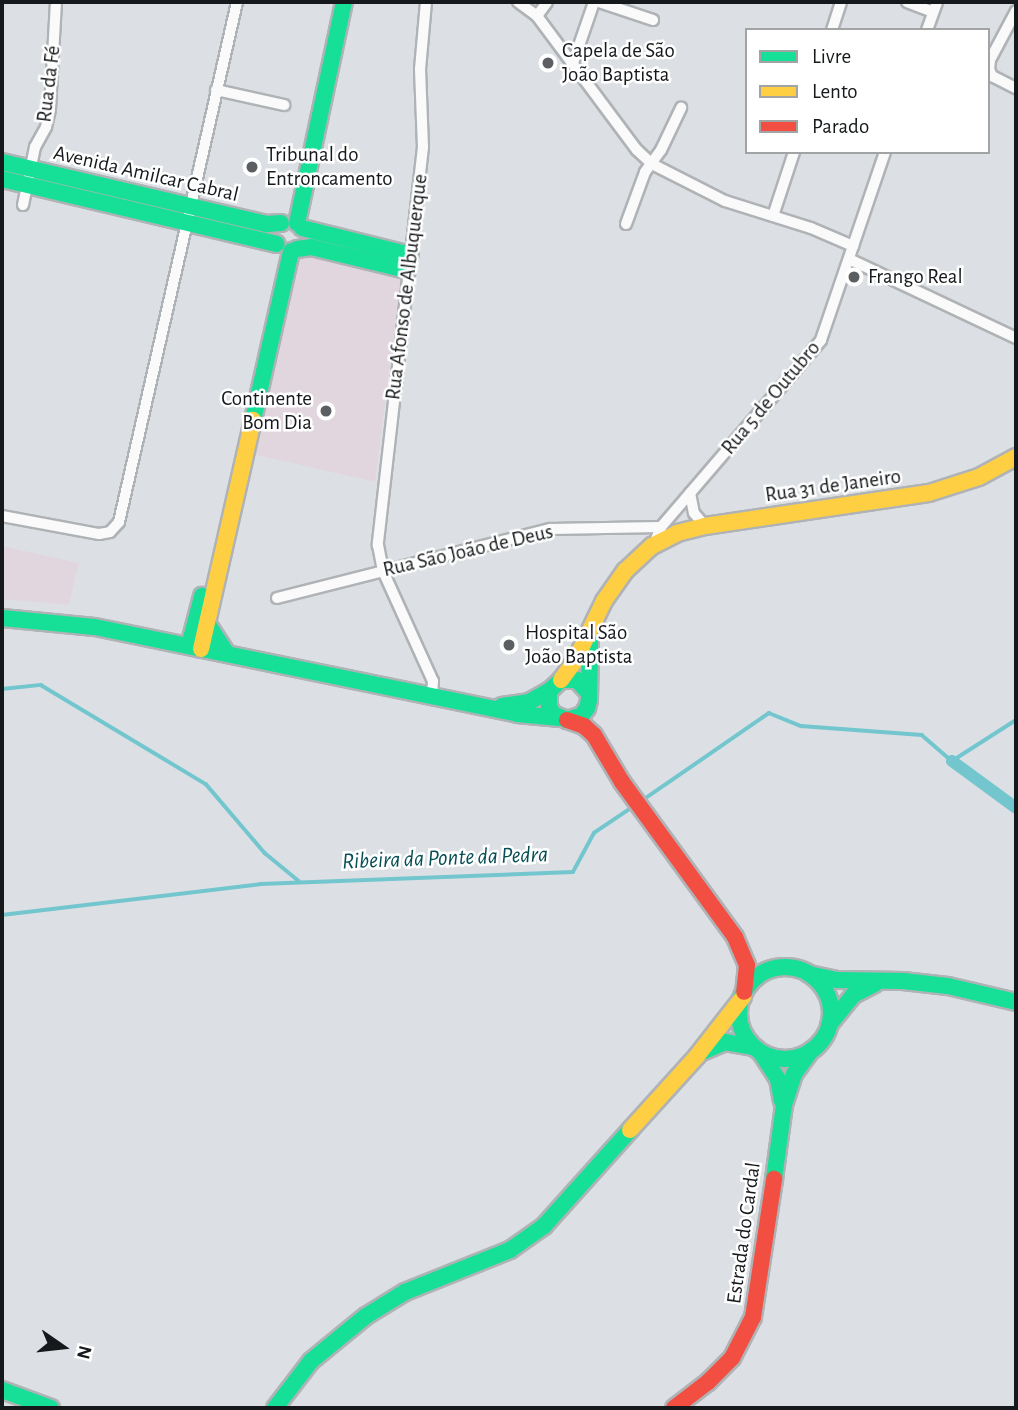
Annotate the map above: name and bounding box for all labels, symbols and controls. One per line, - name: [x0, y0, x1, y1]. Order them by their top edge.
- legend: [745, 28, 990, 154]
- place label: Capela de São João Baptista: [562, 38, 675, 88]
- street label: Rua da Fé: [32, 44, 66, 124]
- text: Livre: [812, 46, 851, 67]
- marker: Capela de São João Baptista: [540, 55, 556, 71]
- text: Lento: [812, 81, 858, 102]
- text: Parado: [812, 116, 869, 137]
- street label: Avenida Amilcar Cabral: [51, 140, 241, 208]
- place label: Tribunal do Entroncamento: [266, 142, 393, 192]
- marker: Tribunal do Entroncamento: [244, 159, 260, 175]
- street label: Rua Afonso de Albuquerque: [381, 173, 433, 401]
- place label: Frango Real: [868, 264, 963, 290]
- marker: Frango Real: [846, 269, 862, 285]
- street label: Rua 5 de Outubro: [716, 336, 826, 460]
- place label: Continente Bom Dia: [221, 386, 312, 436]
- marker: Continente Bom Dia: [318, 403, 334, 419]
- street label: Rua 31 de Janeiro: [764, 464, 902, 508]
- street label: Rua São João de Deus: [381, 519, 555, 583]
- place label: Hospital São João Baptista: [525, 620, 632, 670]
- marker: Hospital São João Baptista: [499, 635, 519, 655]
- water label: Ribeira da Ponte da Pedra: [341, 842, 549, 876]
- street label: Estrada do Cardal: [722, 1161, 766, 1305]
- north arrow: [28, 1312, 98, 1382]
- text: N: [73, 1343, 95, 1361]

